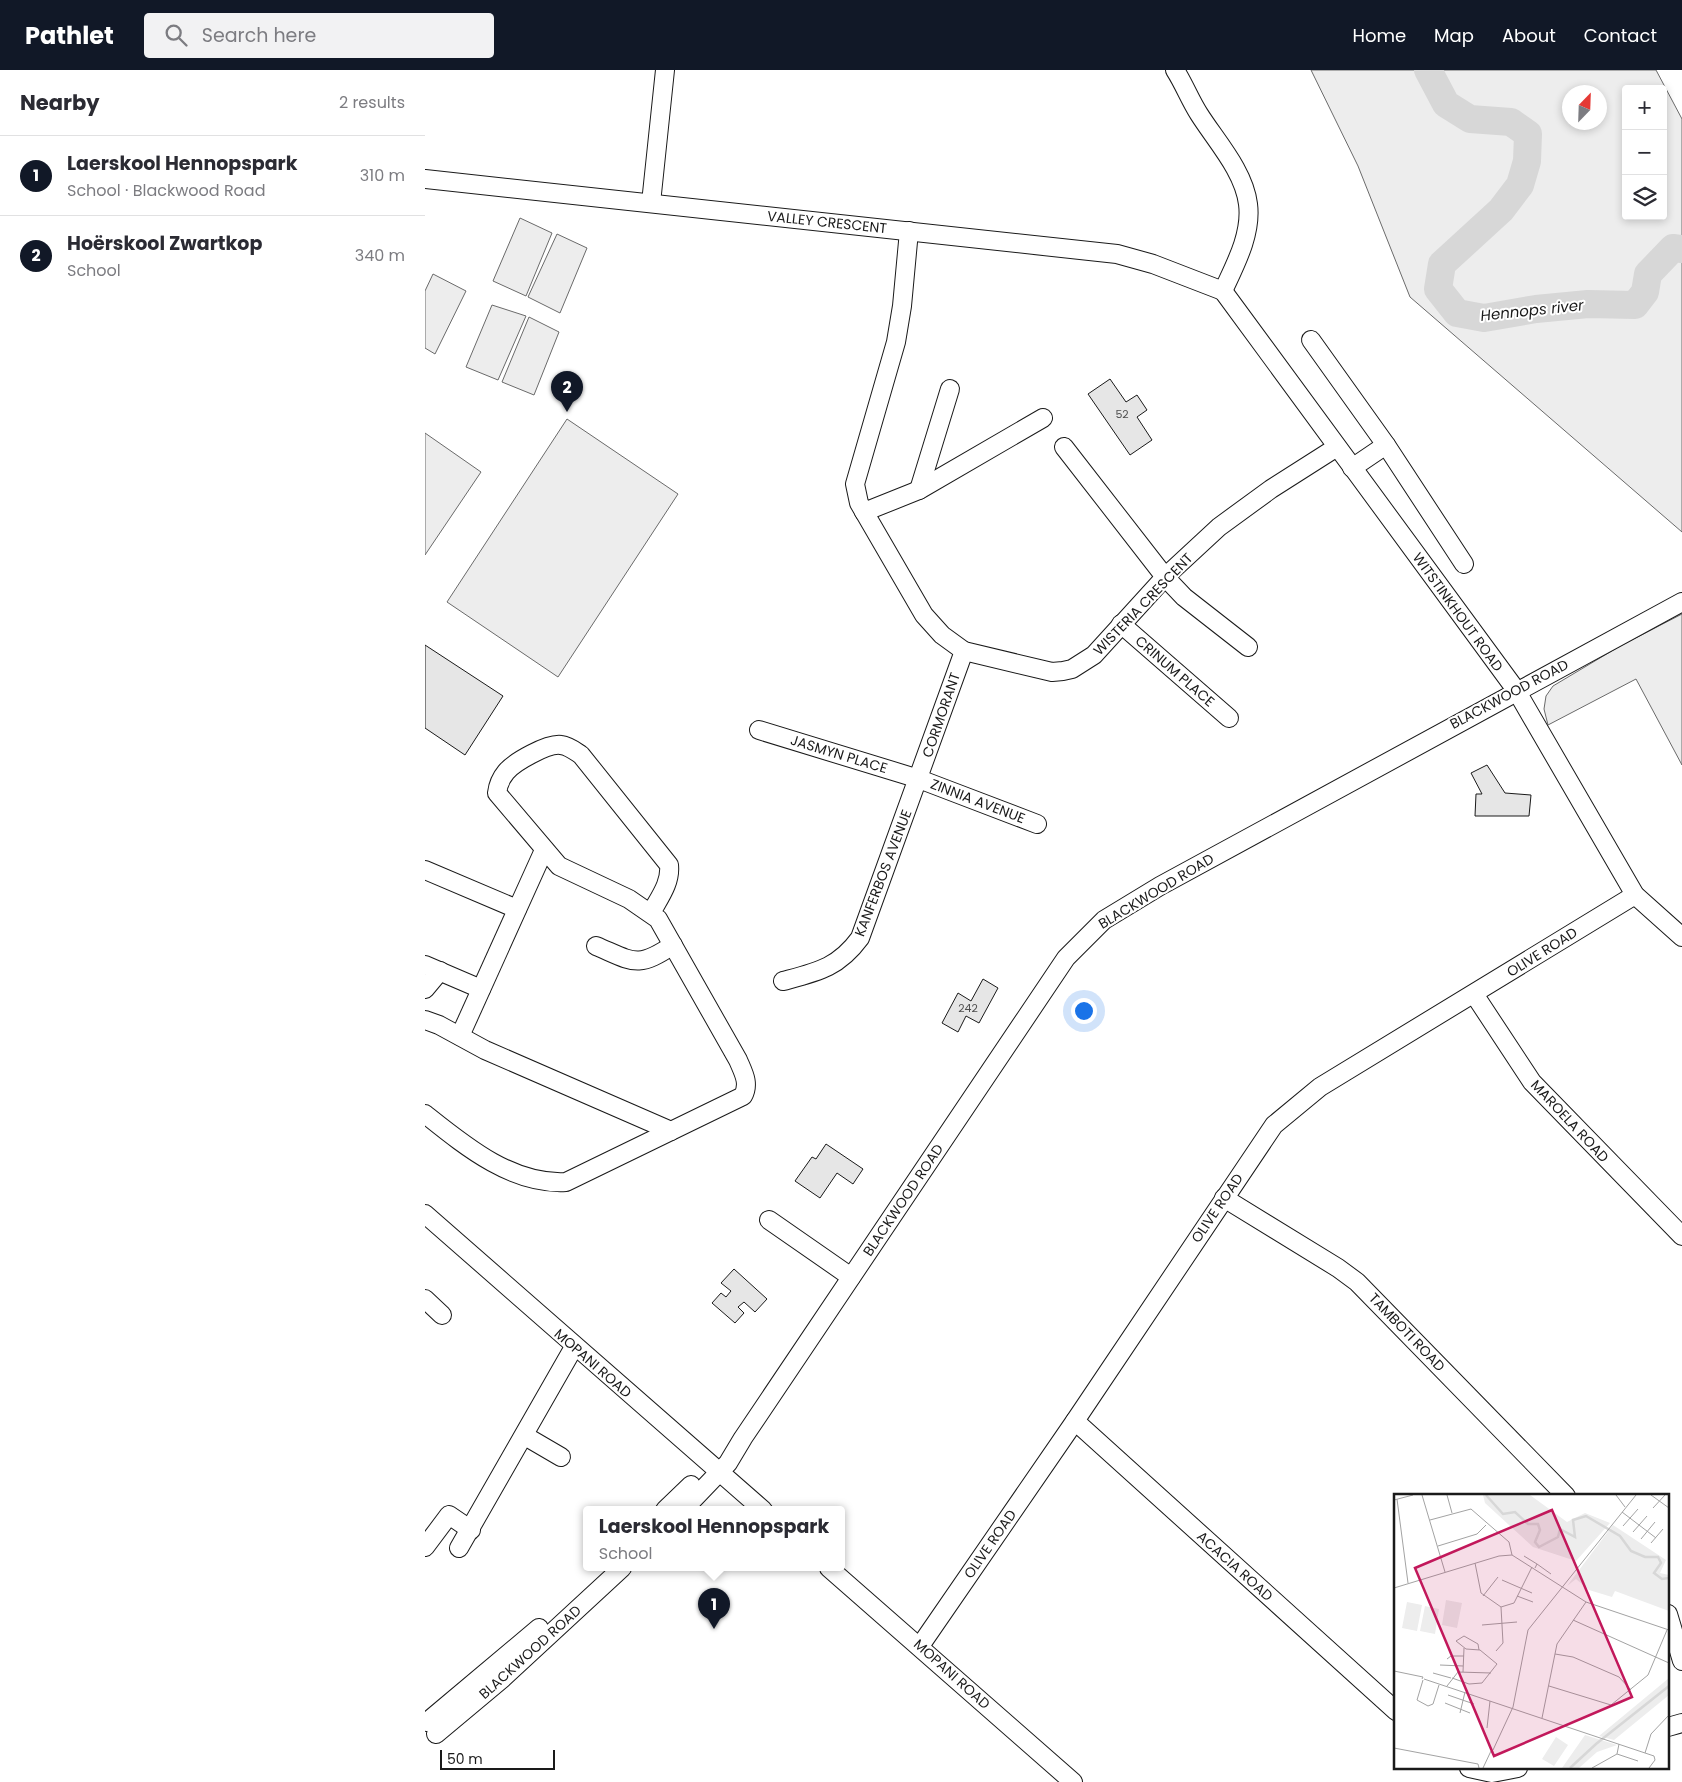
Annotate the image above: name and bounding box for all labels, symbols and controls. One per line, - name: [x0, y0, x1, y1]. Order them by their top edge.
- search box: [144, 13, 494, 58]
- text: Pathlet: [25, 19, 114, 52]
- icon: search: [162, 21, 190, 49]
- text: Search here: [202, 22, 316, 49]
- text: Home: [1352, 23, 1406, 48]
- text: Map: [1434, 23, 1474, 48]
- text: About: [1502, 23, 1556, 48]
- text: Contact: [1584, 23, 1657, 48]
- north arrow: [1562, 85, 1607, 130]
- map controls: [1622, 85, 1667, 220]
- button: +: [1622, 85, 1667, 130]
- text: Nearby: [20, 88, 100, 117]
- text: 2 results: [339, 91, 405, 114]
- button: −: [1622, 130, 1667, 175]
- text: Laerskool Hennopspark: [67, 150, 297, 177]
- text: 1: [33, 164, 39, 187]
- text: 310 m: [360, 164, 405, 187]
- button: layers: [1622, 175, 1667, 220]
- text: School · Blackwood Road: [67, 179, 266, 202]
- street label: VALLEY CRESCENT: [766, 206, 888, 238]
- text: Hoërskool Zwartkop: [67, 230, 262, 257]
- text: 2: [31, 244, 41, 267]
- text: 340 m: [355, 244, 405, 267]
- text: School: [67, 259, 121, 282]
- water label: Hennops river: [1479, 294, 1585, 326]
- pin: 2: [551, 371, 583, 412]
- house number: 52: [1115, 406, 1129, 422]
- street label: WISTERIA CRESCENT: [1089, 548, 1197, 660]
- street label: WITSTINKHOUT ROAD: [1408, 548, 1508, 676]
- street label: CRINUM PLACE: [1131, 631, 1219, 711]
- street label: BLACKWOOD ROAD: [1446, 654, 1572, 734]
- street label: CORMORANT: [917, 669, 965, 760]
- street label: JASMYN PLACE: [788, 730, 890, 778]
- street label: ZINNIA AVENUE: [928, 774, 1028, 828]
- street label: KANFERBOS AVENUE: [850, 807, 916, 939]
- street label: BLACKWOOD ROAD: [1095, 849, 1218, 933]
- street label: OLIVE ROAD: [1503, 922, 1581, 982]
- your location: [1071, 998, 1097, 1024]
- house number: 242: [958, 1000, 978, 1016]
- street label: MAROELA ROAD: [1526, 1075, 1614, 1167]
- street label: BLACKWOOD ROAD: [858, 1140, 948, 1260]
- street label: OLIVE ROAD: [1186, 1169, 1248, 1247]
- street label: TAMBOTI ROAD: [1364, 1288, 1450, 1376]
- street label: MOPANI ROAD: [550, 1324, 636, 1402]
- inset map: [1394, 1494, 1669, 1770]
- popup: [583, 1506, 845, 1571]
- street label: OLIVE ROAD: [959, 1506, 1021, 1582]
- text: Laerskool Hennopspark: [599, 1513, 829, 1540]
- street label: ACACIA ROAD: [1193, 1526, 1277, 1606]
- text: School: [599, 1542, 653, 1565]
- pin: 1: [698, 1588, 730, 1629]
- street label: BLACKWOOD ROAD: [474, 1601, 586, 1703]
- street label: MOPANI ROAD: [909, 1634, 995, 1714]
- scale bar: [440, 1747, 555, 1770]
- text: 50 m: [447, 1749, 483, 1769]

